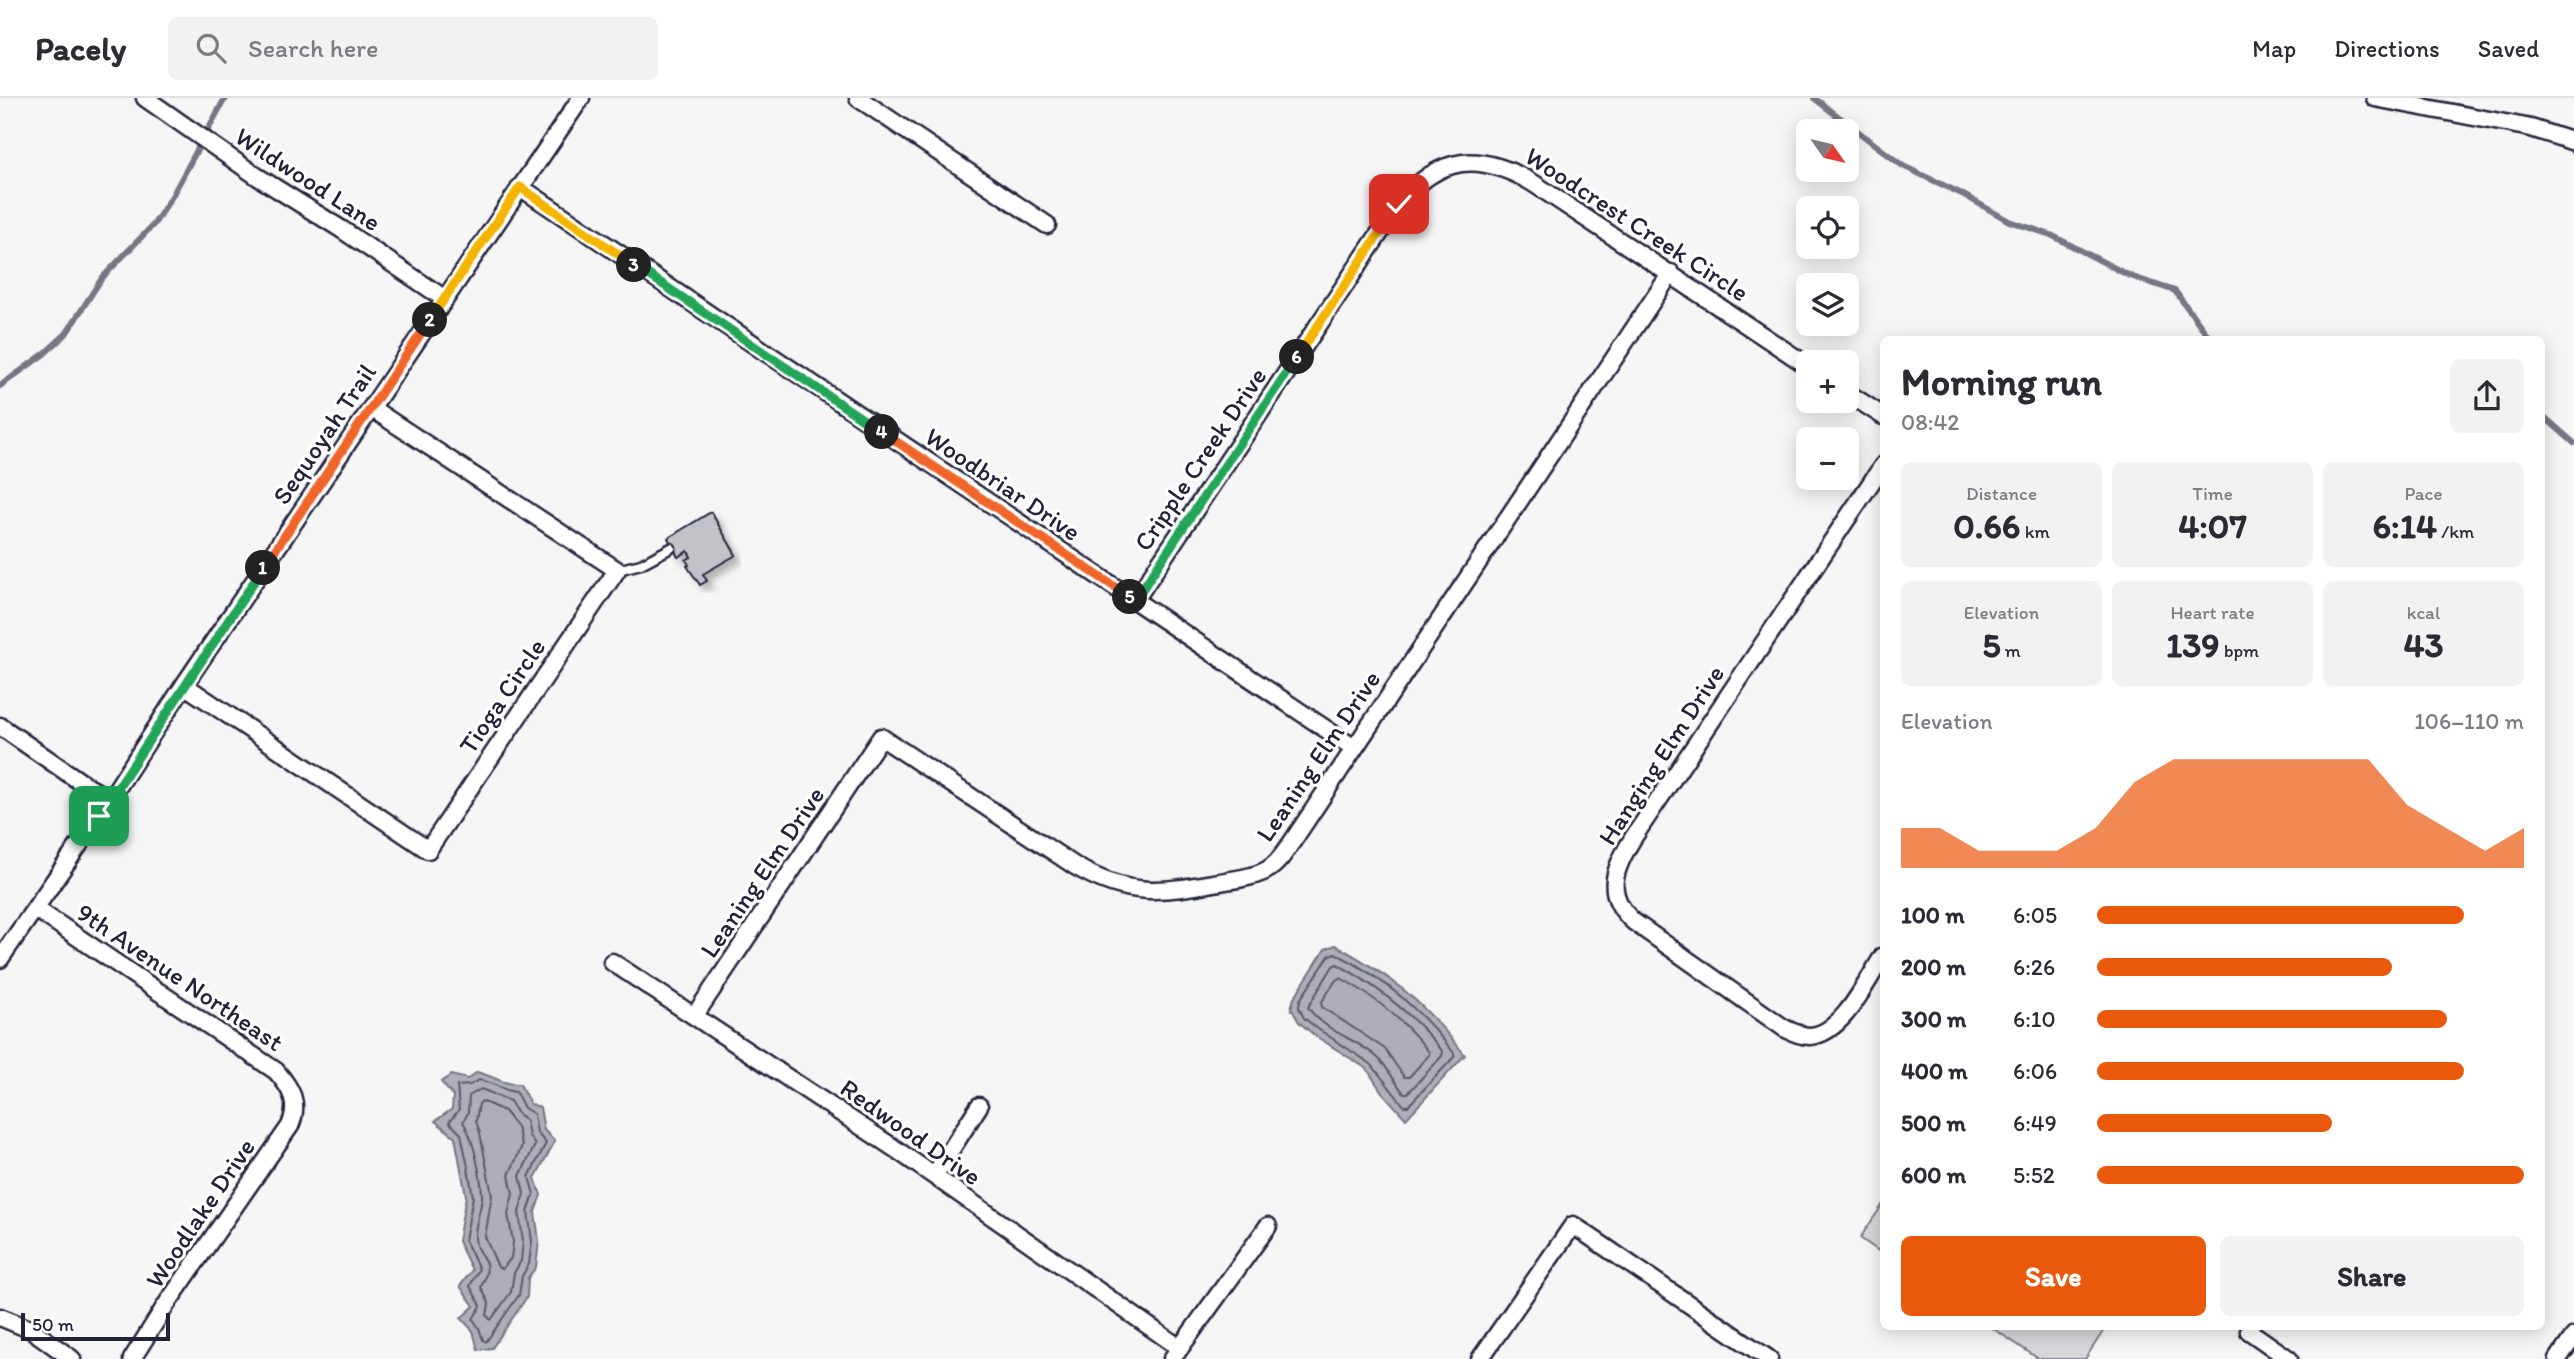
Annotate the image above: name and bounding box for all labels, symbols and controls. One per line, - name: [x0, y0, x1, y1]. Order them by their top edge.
- search box: [168, 17, 658, 80]
- text: Pacely: [35, 29, 126, 68]
- icon: search: [192, 29, 230, 67]
- text: Search here: [248, 32, 378, 64]
- text: Map: [2252, 34, 2296, 63]
- text: Directions: [2334, 34, 2440, 63]
- text: Saved: [2478, 34, 2539, 63]
- north arrow: [1796, 119, 1858, 182]
- map controls: [1796, 119, 1859, 490]
- street label: Wildwood Lane: [229, 120, 387, 238]
- street label: Woodcrest Creek Circle: [1519, 140, 1755, 308]
- pin: [1369, 174, 1429, 234]
- icon: check: [1380, 185, 1418, 223]
- button: locate: [1796, 196, 1859, 259]
- pin: 3: [616, 248, 652, 282]
- text: 3: [628, 253, 639, 276]
- button: layers: [1796, 273, 1859, 336]
- pin: 2: [412, 302, 448, 338]
- text: 2: [425, 308, 435, 331]
- pin: 6: [1280, 340, 1314, 374]
- text: 6: [1291, 345, 1302, 368]
- button: +: [1796, 350, 1859, 413]
- street label: Sequoyah Trail: [265, 358, 383, 510]
- text: Morning run: [1901, 359, 2102, 405]
- button: share: [2450, 359, 2524, 433]
- street label: Cripple Creek Drive: [1127, 361, 1273, 557]
- text: 08:42: [1901, 408, 1959, 436]
- pin: 4: [864, 414, 900, 450]
- text: 4: [876, 420, 887, 443]
- street label: Woodbriar Drive: [919, 420, 1087, 548]
- button: −: [1796, 427, 1859, 490]
- text: Distance: [1966, 482, 2037, 505]
- text: Time: [2192, 482, 2233, 505]
- text: Pace: [2404, 482, 2443, 505]
- text: 0.66: [1953, 505, 2020, 547]
- text: 4:07: [2178, 505, 2247, 547]
- text: 6:14: [2373, 505, 2437, 547]
- text: km: [2020, 520, 2050, 543]
- text: /km: [2437, 520, 2474, 543]
- pin: 1: [246, 550, 280, 586]
- text: 1: [258, 556, 267, 579]
- pin: 5: [1112, 580, 1148, 614]
- text: 5: [1125, 585, 1134, 608]
- text: Elevation: [1964, 601, 2039, 624]
- text: Heart rate: [2170, 601, 2255, 624]
- text: kcal: [2407, 601, 2440, 624]
- text: 5: [1982, 624, 2001, 666]
- text: 139: [2166, 624, 2220, 666]
- text: 43: [2403, 624, 2444, 666]
- street label: Tioga Circle: [452, 632, 552, 760]
- text: m: [2001, 639, 2021, 662]
- text: bpm: [2220, 639, 2259, 662]
- street label: Hanging Elm Drive: [1591, 659, 1731, 851]
- street label: Leaning Elm Drive: [1249, 664, 1387, 848]
- text: Elevation: [1901, 707, 1992, 735]
- text: 106–110 m: [2414, 707, 2524, 735]
- street label: Leaning Elm Drive: [693, 780, 831, 964]
- pin: [69, 786, 129, 846]
- icon: arrive: [80, 797, 118, 835]
- street label: 9th Avenue Northeast: [71, 896, 290, 1058]
- text: 100 m: [1901, 901, 1965, 929]
- text: 6:05: [2013, 901, 2057, 929]
- text: 200 m: [1901, 953, 1966, 981]
- text: 6:26: [2013, 953, 2055, 981]
- text: 300 m: [1901, 1005, 1966, 1033]
- text: 6:10: [2013, 1005, 2056, 1033]
- text: 400 m: [1901, 1057, 1968, 1085]
- text: 6:06: [2013, 1057, 2057, 1085]
- street label: Redwood Drive: [834, 1072, 988, 1192]
- text: 500 m: [1901, 1109, 1966, 1137]
- text: 6:49: [2013, 1109, 2057, 1137]
- street label: Woodlake Drive: [138, 1132, 262, 1294]
- text: 600 m: [1901, 1161, 1966, 1189]
- text: 5:52: [2013, 1161, 2055, 1189]
- button: Save: [1901, 1236, 2206, 1316]
- button: Share: [2220, 1236, 2524, 1316]
- scale bar: [21, 1310, 170, 1342]
- text: 50 m: [32, 1313, 74, 1336]

